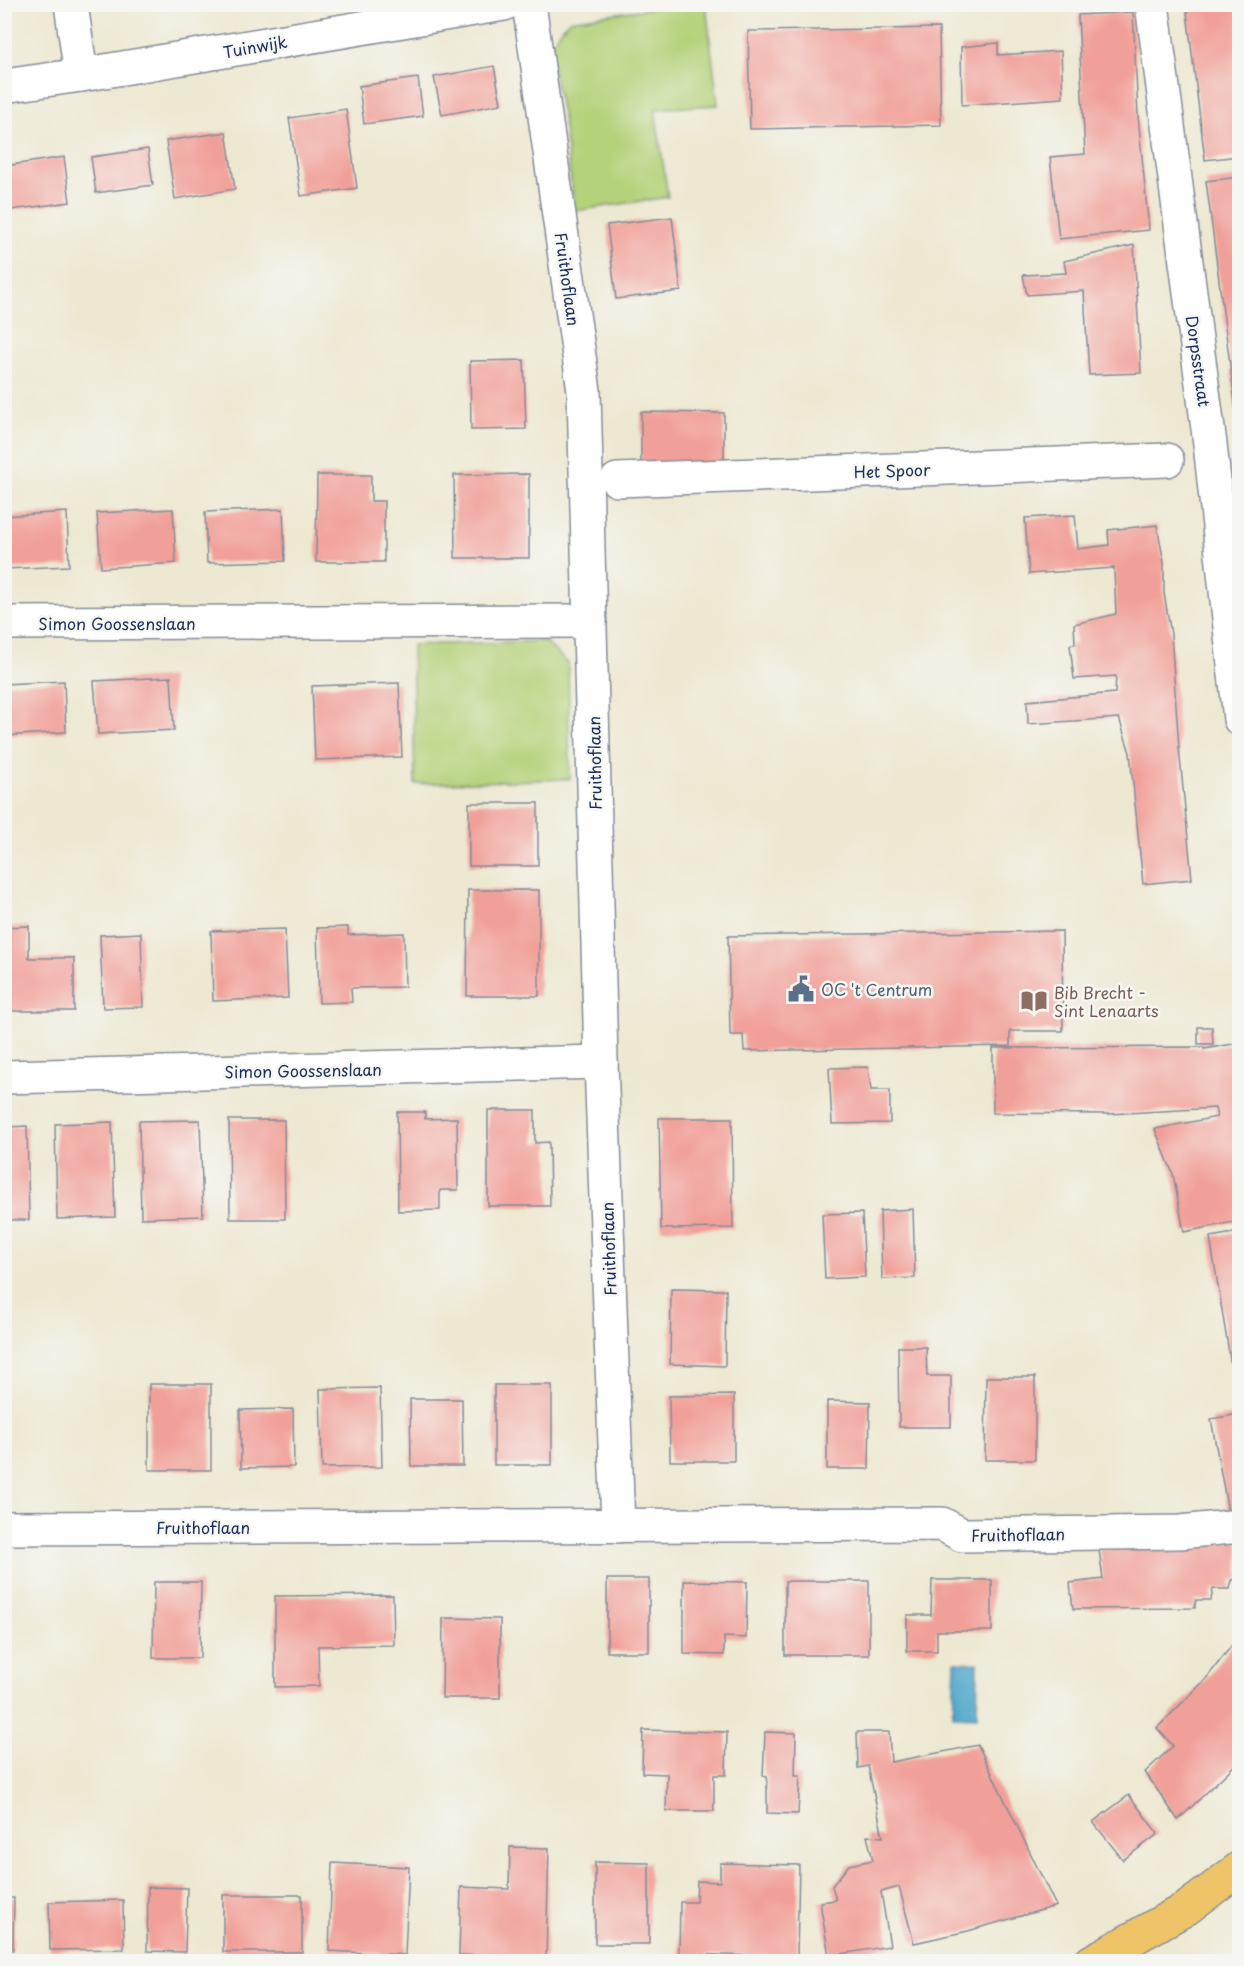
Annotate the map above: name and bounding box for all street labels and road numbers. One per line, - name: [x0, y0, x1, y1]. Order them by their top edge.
- street label: Tuinwijk: [221, 29, 289, 63]
- street label: Fruithoflaan: [550, 231, 586, 327]
- street label: Dorpsstraat: [1181, 314, 1217, 409]
- street label: Het Spoor: [853, 457, 931, 483]
- street label: Simon Goossenslaan: [38, 611, 196, 635]
- street label: Fruithoflaan: [581, 716, 607, 810]
- street label: Simon Goossenslaan: [224, 1057, 382, 1083]
- street label: Fruithoflaan: [594, 1201, 622, 1297]
- street label: Fruithoflaan: [156, 1515, 250, 1539]
- street label: Fruithoflaan: [971, 1521, 1065, 1547]

